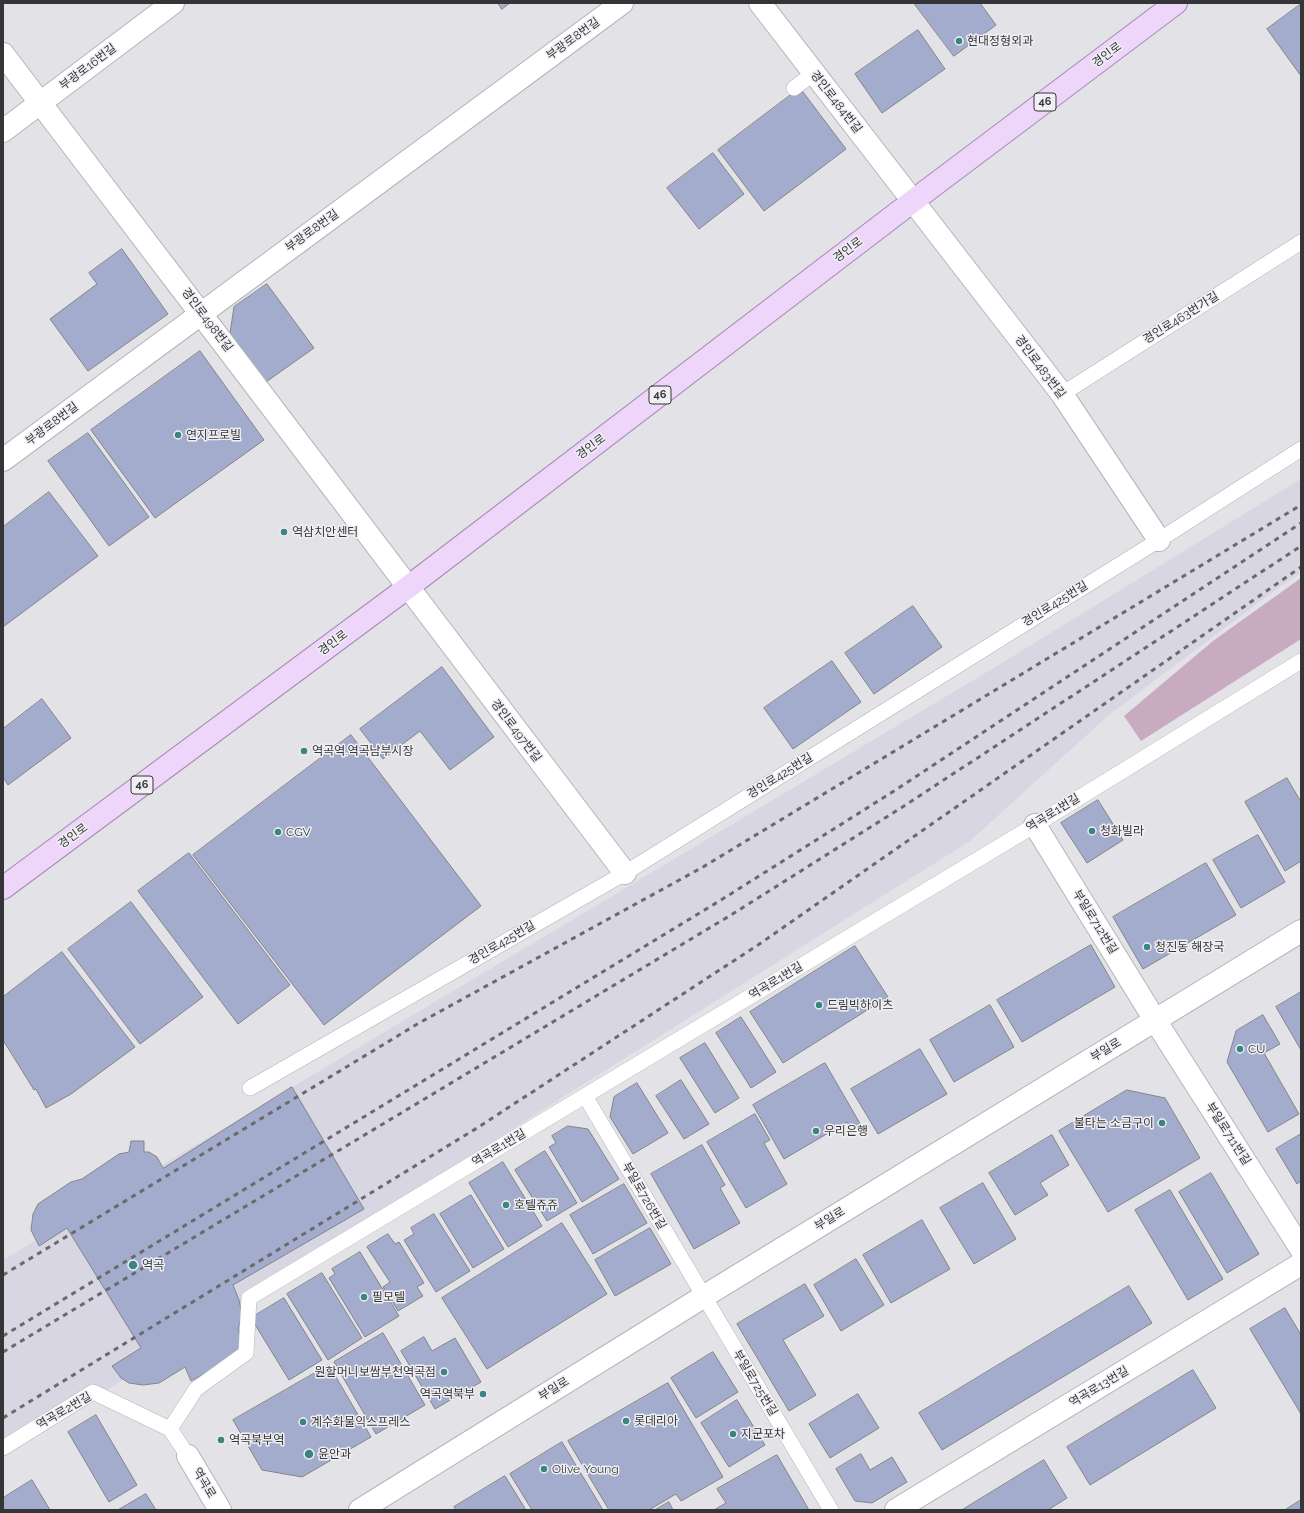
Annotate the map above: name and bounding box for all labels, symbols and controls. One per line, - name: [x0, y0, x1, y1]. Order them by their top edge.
- street label: 부광로8번길: [544, 15, 602, 63]
- place label: 현대정형외과: [967, 34, 1033, 48]
- marker: 현대정형외과: [954, 36, 964, 46]
- street label: 경인로: [1089, 39, 1125, 71]
- street label: 부광로16번길: [57, 41, 119, 93]
- street label: 경인로484번길: [807, 68, 865, 136]
- road number: 46: [1034, 93, 1056, 111]
- street label: 부광로8번길: [283, 207, 341, 255]
- street label: 경인로: [830, 234, 866, 266]
- street label: 경인로498번길: [178, 285, 236, 355]
- street label: 경인로463번가길: [1141, 289, 1221, 347]
- street label: 경인로483번길: [1012, 333, 1068, 401]
- road number: 46: [649, 386, 671, 404]
- street label: 부광로8번길: [23, 399, 81, 449]
- place label: 연지프로빌: [186, 428, 241, 442]
- marker: 연지프로빌: [173, 430, 183, 440]
- street label: 경인로: [573, 431, 609, 463]
- place label: 역삼치안센터: [292, 525, 358, 539]
- marker: 역삼치안센터: [279, 527, 289, 537]
- street label: 경인로425번길: [1020, 578, 1090, 630]
- street label: 경인로: [315, 627, 351, 659]
- street label: 경인로497번길: [488, 697, 544, 765]
- place label: 역곡역.역곡남부시장: [312, 744, 414, 758]
- marker: 역곡역.역곡남부시장: [299, 746, 309, 756]
- street label: 경인로425번길: [745, 750, 815, 802]
- road number: 46: [131, 776, 153, 794]
- street label: 역곡로1번길: [1024, 791, 1082, 835]
- street label: 경인로: [55, 820, 91, 852]
- place label: 청화빌라: [1100, 824, 1144, 838]
- place label: CGV: [286, 825, 311, 839]
- marker: 청화빌라: [1087, 826, 1097, 836]
- marker: CGV: [273, 827, 283, 837]
- street label: 부일로712번길: [1070, 887, 1120, 957]
- street label: 경인로425번길: [466, 918, 538, 968]
- place label: 청진동 해장국: [1155, 940, 1224, 954]
- marker: 청진동 해장국: [1142, 942, 1152, 952]
- street label: 역곡로1번길: [746, 959, 806, 1003]
- place label: 드림빅하이츠: [827, 998, 893, 1012]
- marker: 드림빅하이츠: [814, 1000, 824, 1010]
- street label: 부일로: [1088, 1035, 1124, 1065]
- place label: CU: [1248, 1042, 1265, 1056]
- marker: CU: [1235, 1044, 1245, 1054]
- street label: 부일로711번길: [1202, 1100, 1254, 1168]
- place label: 불타는 소금구이: [1074, 1116, 1154, 1130]
- marker: 불타는 소금구이: [1157, 1118, 1167, 1128]
- place label: 우리은행: [824, 1124, 868, 1138]
- street label: 역곡로1번길: [469, 1126, 529, 1170]
- marker: 우리은행: [811, 1126, 821, 1136]
- street label: 부일로726번길: [619, 1160, 669, 1232]
- place label: 호텔쥬쥬: [514, 1198, 558, 1212]
- marker: 호텔쥬쥬: [501, 1200, 511, 1210]
- street label: 부일로: [812, 1204, 848, 1234]
- place label: 역곡: [142, 1258, 164, 1272]
- marker: 역곡: [127, 1259, 139, 1271]
- place label: 필모텔: [372, 1290, 405, 1304]
- marker: 필모텔: [359, 1292, 369, 1302]
- street label: 부일로725번길: [730, 1347, 780, 1419]
- street label: 역곡로13번길: [1067, 1364, 1131, 1410]
- place label: 원할머니보쌈부천역곡점: [315, 1365, 436, 1379]
- marker: 원할머니보쌈부천역곡점: [439, 1367, 449, 1377]
- street label: 부일로: [536, 1374, 572, 1404]
- place label: 역곡역북부: [420, 1387, 475, 1401]
- street label: 역곡로2번길: [34, 1389, 94, 1433]
- marker: 역곡역북부: [478, 1389, 488, 1399]
- place label: 롯데리아: [634, 1414, 678, 1428]
- place label: 계수화물익스프레스: [311, 1415, 410, 1429]
- marker: 롯데리아: [621, 1416, 631, 1426]
- marker: 계수화물익스프레스: [298, 1417, 308, 1427]
- place label: 지군포차: [741, 1427, 785, 1441]
- marker: 지군포차: [728, 1429, 738, 1439]
- place label: 역곡북부역: [229, 1433, 284, 1447]
- marker: 역곡북부역: [216, 1435, 226, 1445]
- place label: 윤안과: [318, 1447, 351, 1461]
- marker: 윤안과: [303, 1448, 315, 1460]
- place label: Olive Young: [552, 1462, 619, 1476]
- marker: Olive Young: [539, 1464, 549, 1474]
- street label: 역곡로: [189, 1465, 219, 1501]

